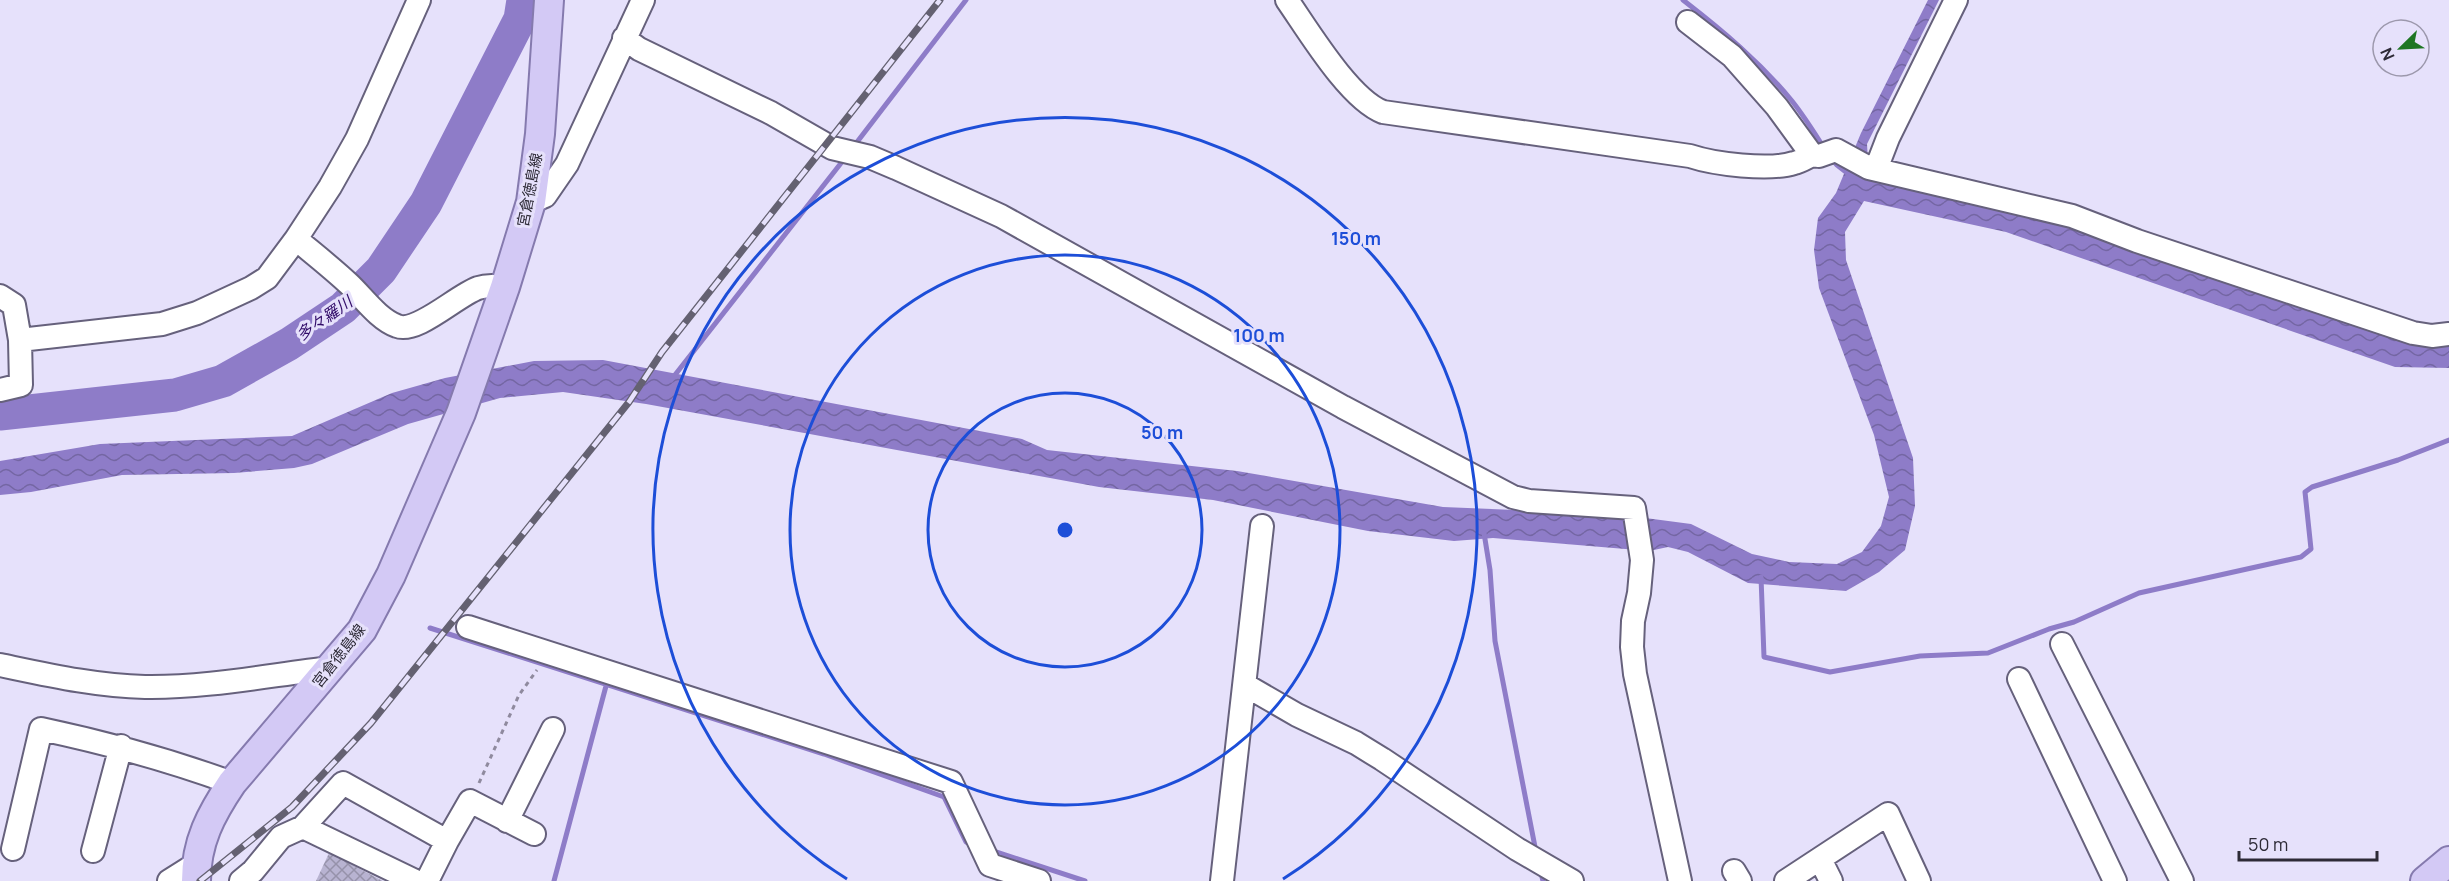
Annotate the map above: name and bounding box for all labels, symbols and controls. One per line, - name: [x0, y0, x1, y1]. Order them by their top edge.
- north arrow: [2371, 18, 2431, 78]
- text: N: [2375, 44, 2400, 64]
- street label: 宮倉徳島線: [512, 151, 547, 229]
- text: 150 m: [1331, 226, 1381, 250]
- water label: 多々羅川: [291, 289, 358, 345]
- text: 100 m: [1233, 323, 1285, 347]
- text: 50 m: [1141, 420, 1183, 444]
- centre of rings: [1055, 520, 1075, 540]
- street label: 宮倉徳島線: [307, 620, 370, 692]
- scale bar: [2239, 824, 2377, 862]
- text: 50 m: [2248, 832, 2288, 856]

